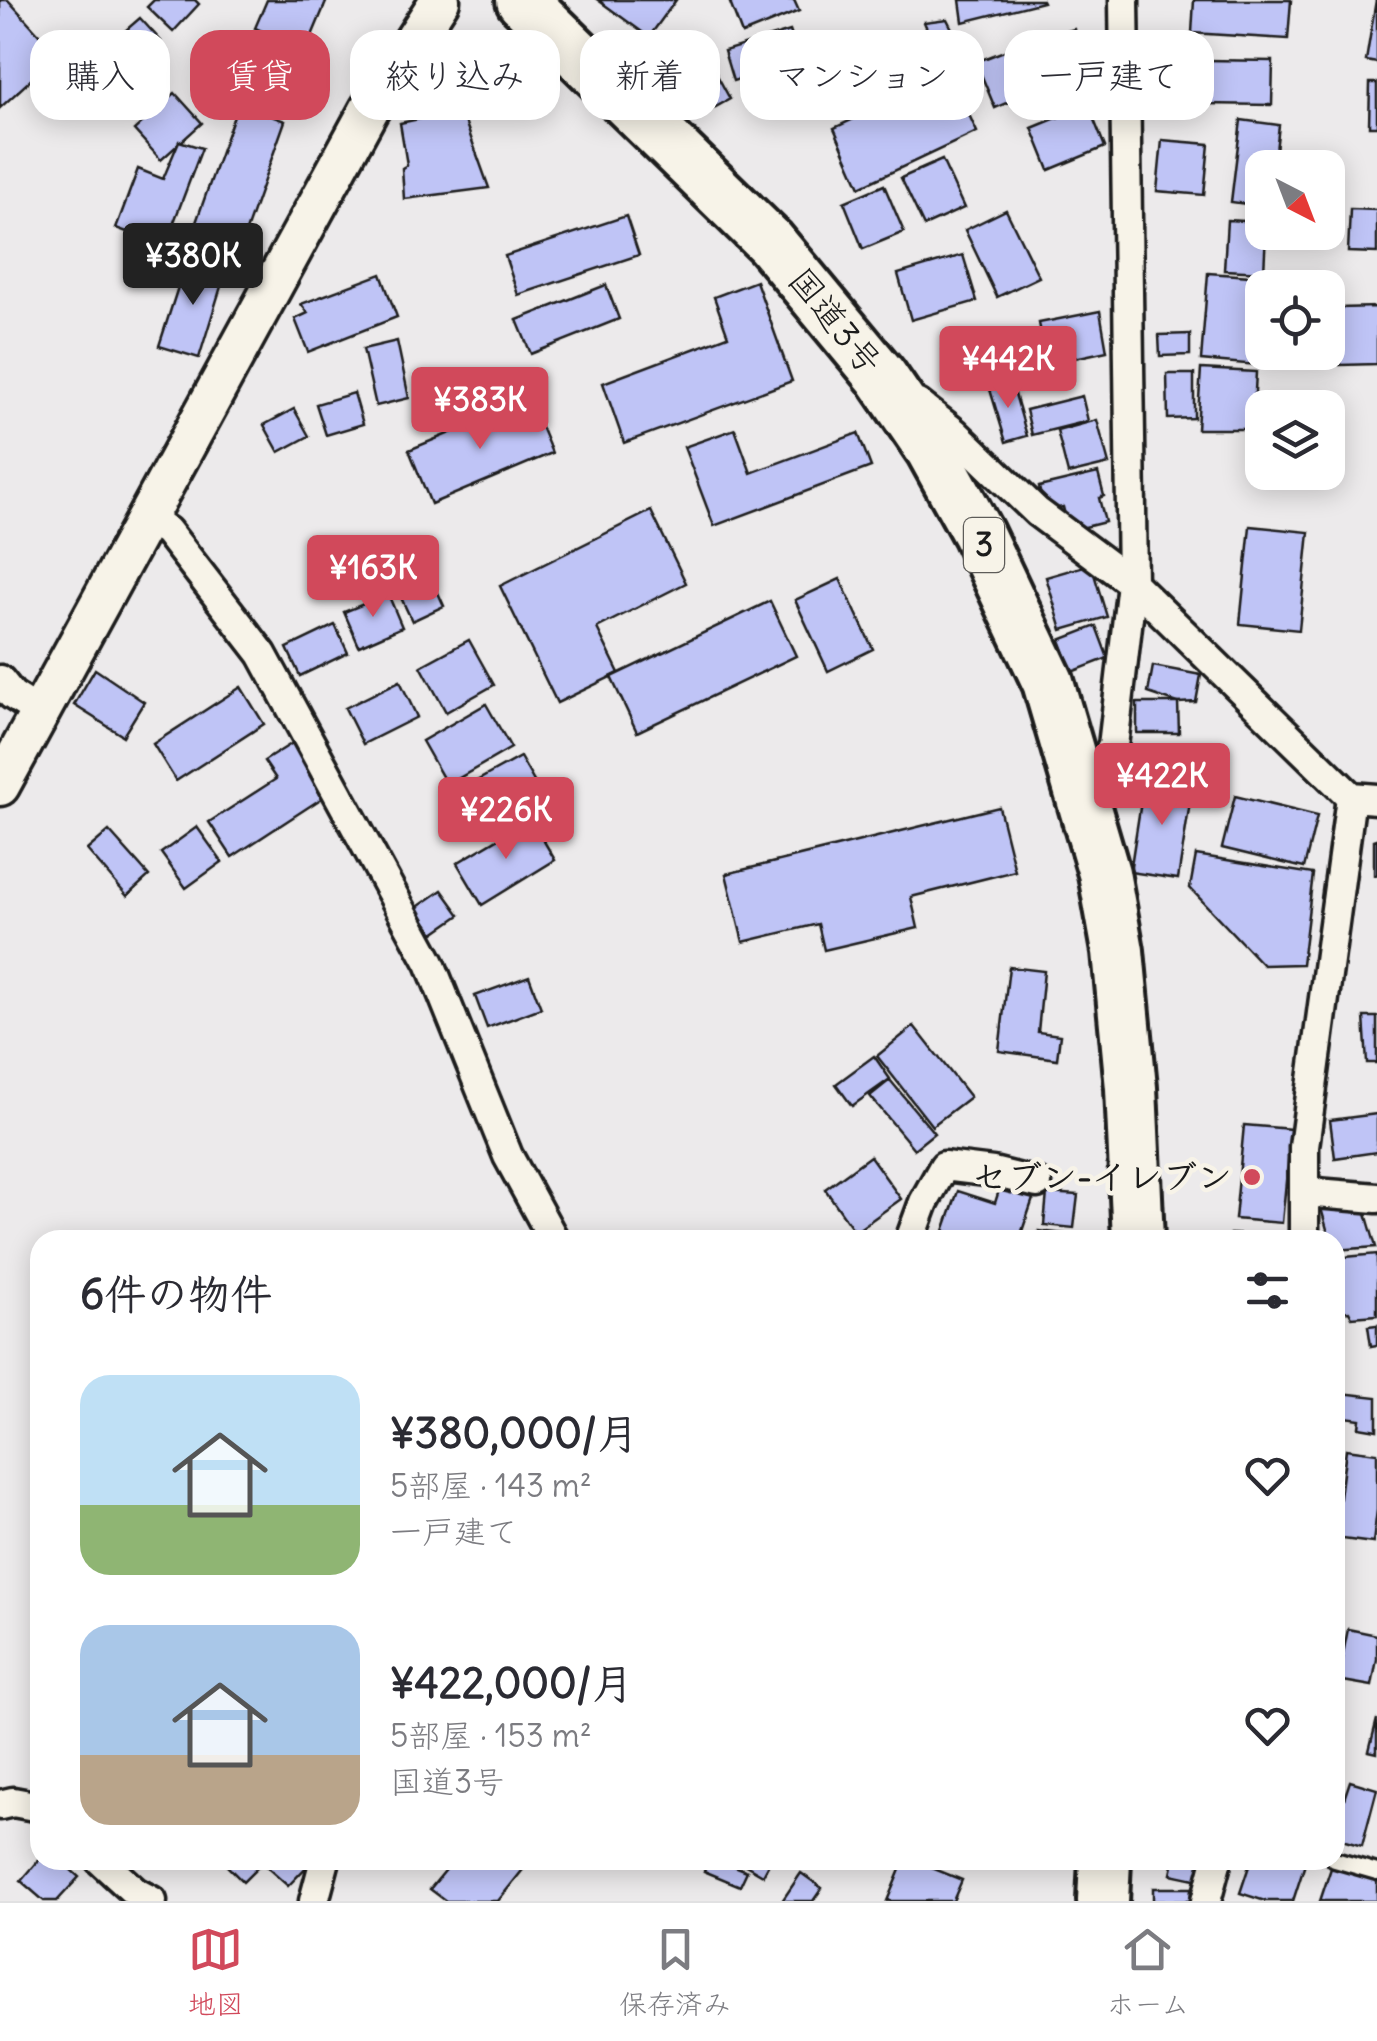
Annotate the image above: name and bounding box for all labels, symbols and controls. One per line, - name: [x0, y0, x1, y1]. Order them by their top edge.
- chip: 購入: [30, 30, 170, 120]
- chip: 賃貸: [190, 30, 330, 120]
- chip: 絞り込み: [350, 30, 560, 120]
- chip: 新着: [580, 30, 720, 120]
- chip: マンション: [740, 30, 984, 120]
- chip: 一戸建て: [1004, 30, 1214, 120]
- north arrow: [1245, 150, 1345, 250]
- map controls: [1245, 150, 1345, 490]
- pin: ¥380K: [123, 223, 263, 308]
- text: ¥380K: [145, 235, 241, 276]
- street label: 国道3号: [779, 258, 892, 383]
- button: locate: [1245, 270, 1345, 370]
- pin: ¥442K: [938, 326, 1078, 411]
- text: ¥442K: [961, 338, 1055, 379]
- pin: ¥383K: [410, 367, 550, 452]
- text: ¥383K: [433, 379, 527, 420]
- button: layers: [1245, 390, 1345, 490]
- road number: 3: [964, 518, 1004, 572]
- pin: ¥163K: [303, 535, 443, 620]
- text: ¥163K: [329, 547, 417, 588]
- pin: ¥422K: [1092, 743, 1232, 828]
- text: ¥422K: [1116, 755, 1208, 796]
- pin: ¥226K: [436, 777, 576, 862]
- text: ¥226K: [460, 789, 552, 830]
- place label: セブン-イレブン: [972, 1154, 1232, 1198]
- marker: セブン-イレブン: [1241, 1166, 1263, 1188]
- icon: filters: [1240, 1263, 1295, 1318]
- text: 6件の物件: [80, 1268, 272, 1320]
- text: ¥380,000/月: [390, 1407, 639, 1459]
- icon: home: [160, 1415, 280, 1535]
- icon: heart: [1240, 1448, 1295, 1503]
- text: 5部屋 · 143 m²: [390, 1465, 592, 1506]
- text: 一戸建て: [390, 1511, 518, 1552]
- text: ¥422,000/月: [390, 1657, 633, 1709]
- icon: home: [160, 1665, 280, 1785]
- icon: heart: [1240, 1698, 1295, 1753]
- text: 5部屋 · 153 m²: [390, 1715, 592, 1756]
- text: 国道3号: [390, 1761, 504, 1802]
- tab: 地図: [188, 1922, 244, 2022]
- tab: 保存済み: [619, 1922, 731, 2022]
- tab: ホーム: [1106, 1922, 1189, 2022]

